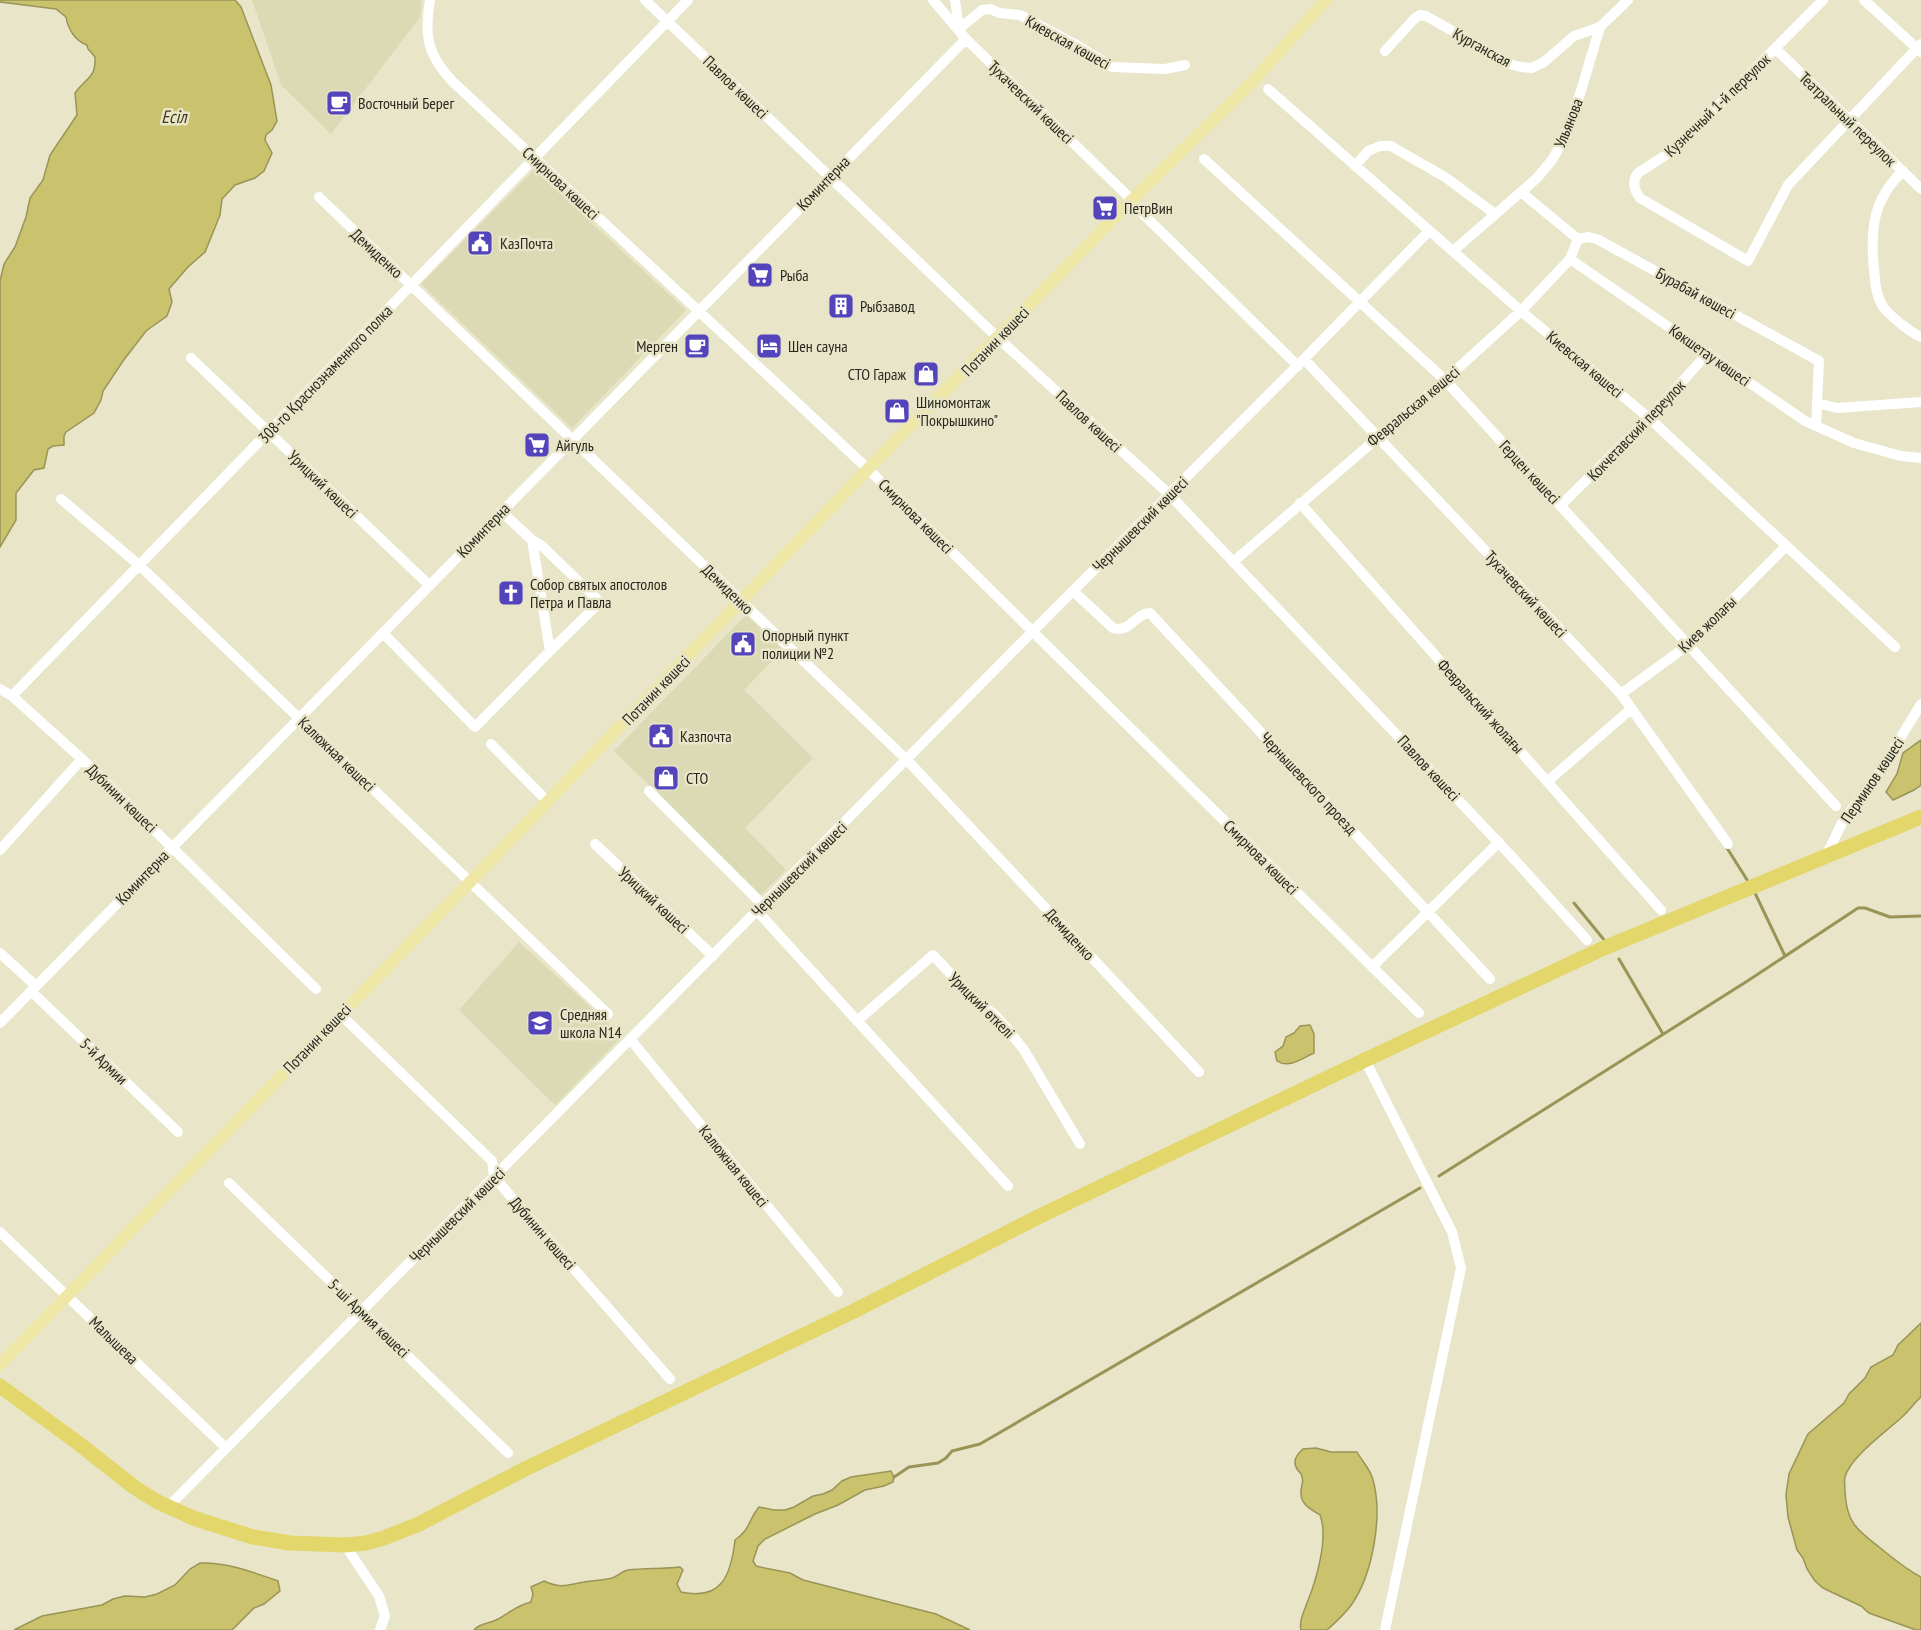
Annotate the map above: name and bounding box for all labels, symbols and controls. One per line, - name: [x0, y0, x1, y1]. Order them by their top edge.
- street label: Киевская көшесі: [1022, 10, 1114, 74]
- street label: Курганская: [1449, 23, 1515, 71]
- street label: Кузнечный 1-й переулок: [1660, 49, 1775, 161]
- street label: Павлов көшесі: [699, 51, 773, 123]
- street label: Тухачевский көшесі: [984, 56, 1078, 148]
- street label: Театральный переулок: [1795, 67, 1901, 171]
- cafe icon: Восточный Берег: [324, 88, 354, 118]
- place label: Восточный Берег: [358, 93, 454, 113]
- street label: Ульянова: [1549, 95, 1587, 151]
- water label: Есіл: [161, 105, 188, 128]
- street label: Смирнова көшесі: [518, 142, 604, 224]
- street label: Коминтерна: [792, 152, 854, 214]
- supermarket icon: ПетрВин: [1090, 193, 1120, 223]
- place label: ПетрВин: [1124, 198, 1173, 218]
- street label: Демиденко: [347, 224, 407, 282]
- public building icon: КазПочта: [465, 228, 495, 258]
- place label: КазПочта: [500, 233, 553, 253]
- supermarket icon: Рыба: [745, 260, 775, 290]
- street label: Бурабай көшесі: [1653, 263, 1739, 323]
- place label: Рыба: [780, 265, 809, 285]
- building icon: Рыбзавод: [826, 291, 856, 321]
- place label: Рыбзавод: [860, 296, 915, 316]
- street label: 308-го Краснознаменного полка: [254, 301, 396, 447]
- street label: Потанин көшесі: [957, 302, 1033, 380]
- street label: Көкшетау көшесі: [1665, 320, 1755, 390]
- street label: Киевская көшесі: [1543, 326, 1627, 402]
- cafe icon: Мерген: [682, 331, 712, 361]
- hotel icon: Шен сауна: [754, 331, 784, 361]
- place label: Мерген: [636, 336, 678, 356]
- place label: Шен сауна: [788, 336, 848, 356]
- shop icon: СТО Гараж: [911, 359, 941, 389]
- street label: Февральская көшесі: [1363, 361, 1463, 451]
- place label: СТО Гараж: [848, 364, 906, 384]
- street label: Кокчетавский переулок: [1583, 375, 1690, 485]
- street label: Павлов көшесі: [1052, 386, 1126, 456]
- place label: Шиномонтаж "Покрышкино": [916, 392, 998, 430]
- shop icon: Шиномонтаж "Покрышкино": [882, 396, 912, 426]
- supermarket icon: Айгуль: [522, 430, 552, 460]
- place label: Айгуль: [556, 435, 594, 455]
- street label: Герцен көшесі: [1495, 436, 1565, 508]
- street label: Урицкий көшесі: [284, 446, 362, 522]
- street label: Чернышевский көшесі: [1088, 472, 1192, 576]
- street label: Смирнова көшесі: [874, 474, 958, 558]
- street label: Коминтерна: [452, 499, 514, 561]
- street label: Тухачевский көшесі: [1481, 546, 1571, 642]
- street label: Демиденко: [698, 560, 758, 618]
- place label: Собор святых апостолов Петра и Павла: [530, 574, 667, 612]
- church icon: Собор святых апостолов Петра и Павла: [496, 578, 526, 608]
- street label: Киев жолағы: [1674, 591, 1740, 657]
- place label: Опорный пункт полиции №2: [762, 625, 850, 663]
- public building icon: Опорный пункт полиции №2: [728, 629, 758, 659]
- street label: Потанин көшесі: [618, 651, 694, 729]
- street label: Февральский жолағы: [1433, 655, 1529, 757]
- street label: Калюжная көшесі: [294, 712, 380, 796]
- public building icon: Казпочта: [646, 721, 676, 751]
- place label: Казпочта: [680, 726, 732, 746]
- street label: Чернышевского проезд: [1256, 728, 1362, 838]
- street label: Павлов көшесі: [1394, 731, 1464, 805]
- street label: Перминов көшесі: [1836, 733, 1908, 827]
- street label: Дубинин көшесі: [82, 759, 162, 837]
- shop icon: СТО: [651, 763, 681, 793]
- place label: СТО: [686, 768, 708, 788]
- street label: Смирнова көшесі: [1219, 815, 1303, 899]
- street label: Чернышевский көшесі: [747, 817, 851, 921]
- street label: Коминтерна: [111, 846, 173, 908]
- street label: Урицкий көшесі: [615, 862, 693, 938]
- street label: Демиденко: [1041, 904, 1099, 964]
- street label: Урицкий өткелі: [945, 968, 1019, 1042]
- street label: Потанин көшесі: [279, 999, 355, 1077]
- place label: Средняя школа N14: [560, 1004, 622, 1042]
- school or university icon: Средняя школа N14: [525, 1008, 555, 1038]
- street label: 5-й Армии: [76, 1033, 132, 1089]
- street label: Калюжная көшесі: [695, 1121, 773, 1211]
- street label: Чернышевский көшесі: [405, 1163, 509, 1267]
- street label: Дубинин көшесі: [506, 1192, 580, 1274]
- street label: 5-ші Армия көшесі: [324, 1274, 414, 1362]
- street label: Малышева: [85, 1312, 143, 1368]

